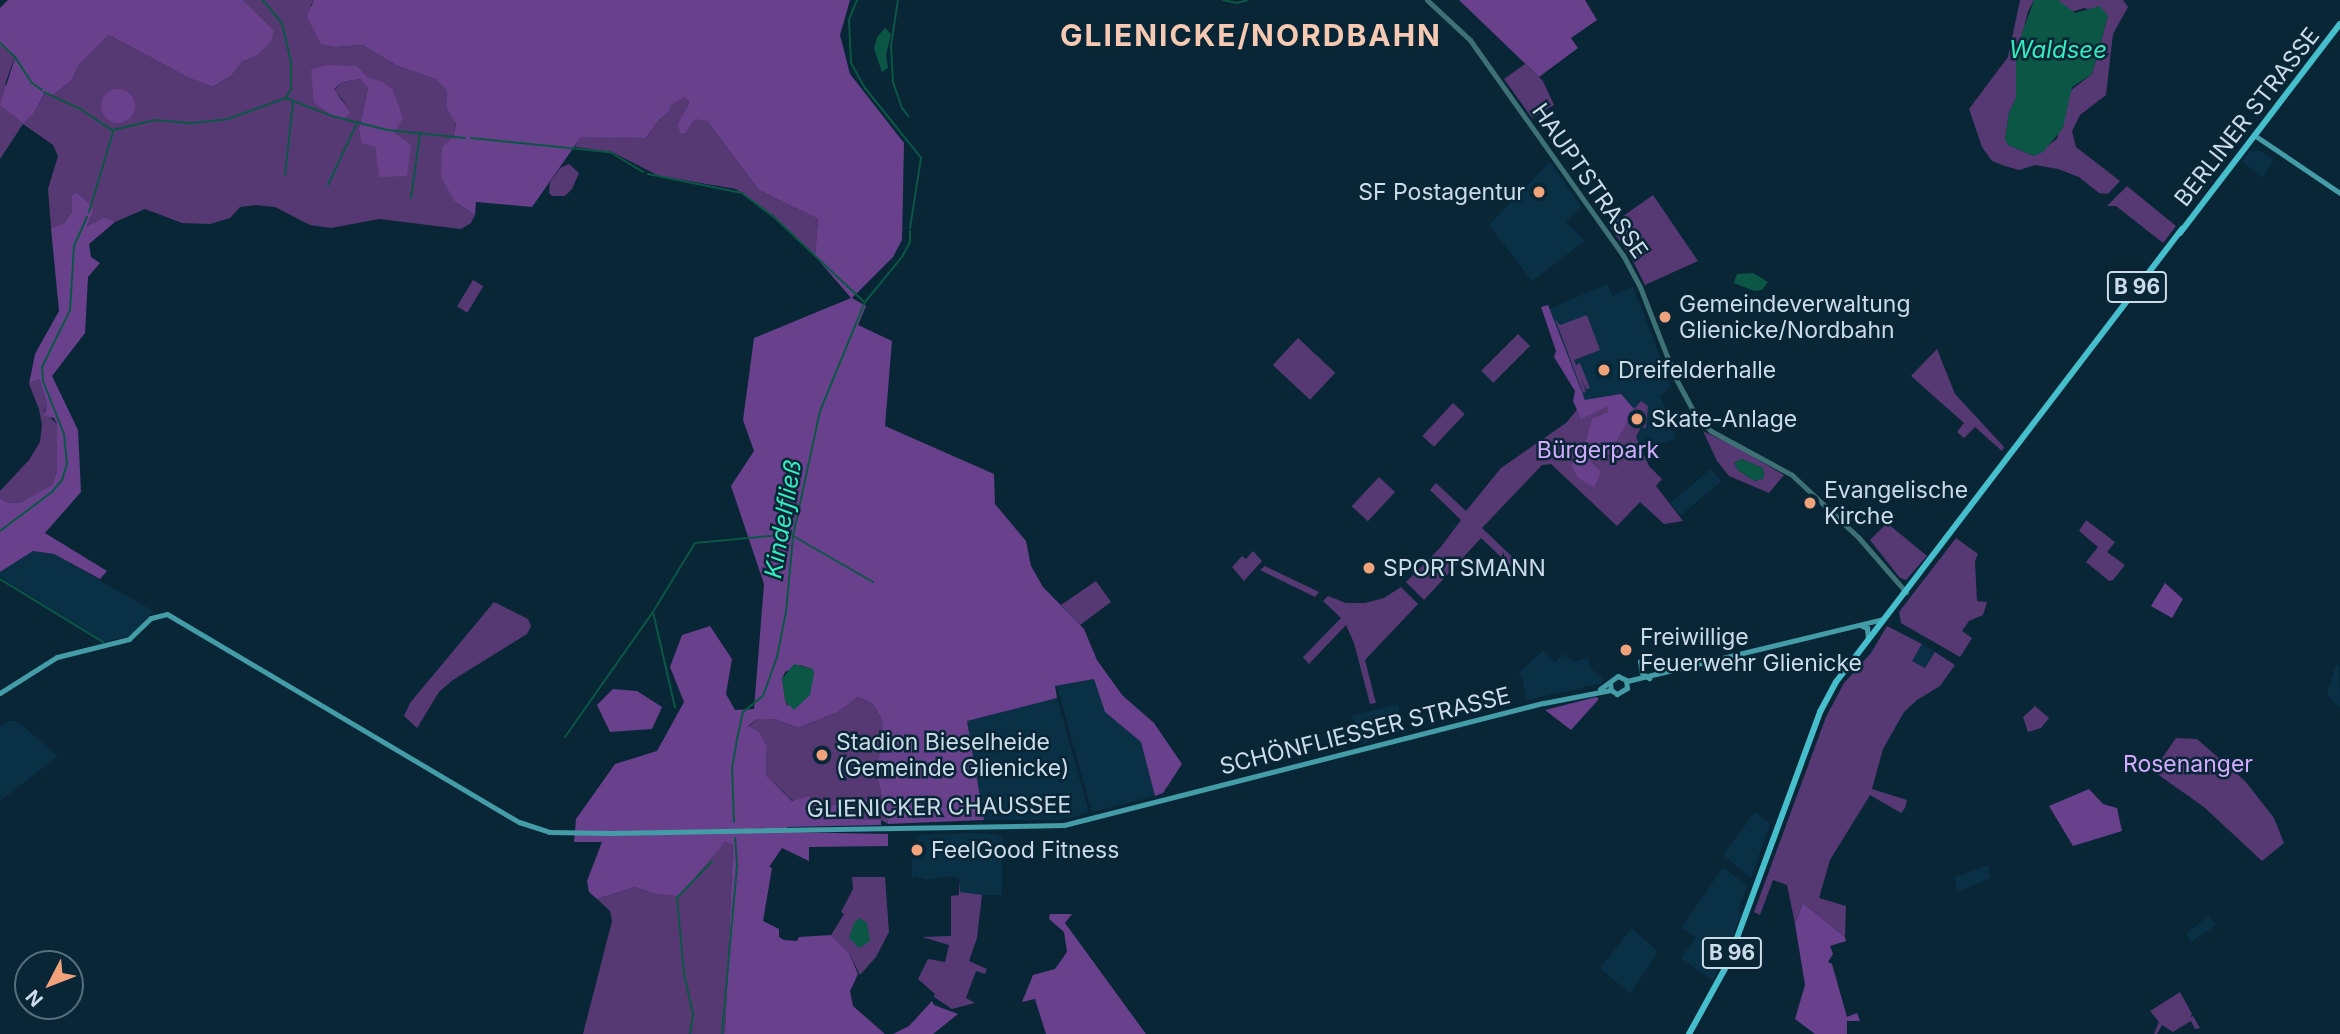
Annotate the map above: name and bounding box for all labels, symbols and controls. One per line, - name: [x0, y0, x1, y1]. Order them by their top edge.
- district label: GLIENICKE/NORDBAHN: [1062, 17, 1440, 53]
- street label: BERLINER STRASSE: [2169, 22, 2325, 212]
- water label: Waldsee: [2009, 36, 2107, 64]
- street label: HAUPTSTRASSE: [1526, 98, 1654, 264]
- place label: SF Postagentur: [1358, 178, 1525, 206]
- marker: SF Postagentur: [1531, 184, 1547, 200]
- road number: B 96: [2106, 270, 2168, 304]
- place label: Gemeindeverwaltung Glienicke/Nordbahn: [1679, 290, 1911, 344]
- marker: Gemeindeverwaltung Glienicke/Nordbahn: [1657, 309, 1673, 325]
- place label: Dreifelderhalle: [1618, 356, 1776, 384]
- marker: Dreifelderhalle: [1596, 362, 1612, 378]
- place label: Skate-Anlage: [1651, 405, 1797, 433]
- marker: Skate-Anlage: [1629, 411, 1645, 427]
- park label: Bürgerpark: [1537, 436, 1659, 464]
- water label: Kindelfließ: [758, 457, 808, 581]
- place label: Evangelische Kirche: [1824, 476, 1968, 530]
- marker: Evangelische Kirche: [1802, 495, 1818, 511]
- place label: SPORTSMANN: [1383, 554, 1546, 582]
- marker: SPORTSMANN: [1361, 560, 1377, 576]
- place label: Freiwillige Feuerwehr Glienicke: [1640, 623, 1862, 677]
- marker: Freiwillige Feuerwehr Glienicke: [1618, 642, 1634, 658]
- street label: SCHÖNFLIESSER STRASSE: [1217, 682, 1513, 780]
- place label: Stadion Bieselheide (Gemeinde Glienicke): [836, 728, 1069, 782]
- marker: Stadion Bieselheide (Gemeinde Glienicke): [814, 747, 830, 763]
- park label: Rosenanger: [2123, 750, 2253, 778]
- street label: GLIENICKER CHAUSSEE: [806, 791, 1072, 823]
- place label: FeelGood Fitness: [931, 836, 1119, 864]
- marker: FeelGood Fitness: [909, 842, 925, 858]
- road number: B 96: [1700, 936, 1764, 970]
- north arrow: [14, 950, 84, 1020]
- text: N: [21, 985, 48, 1011]

